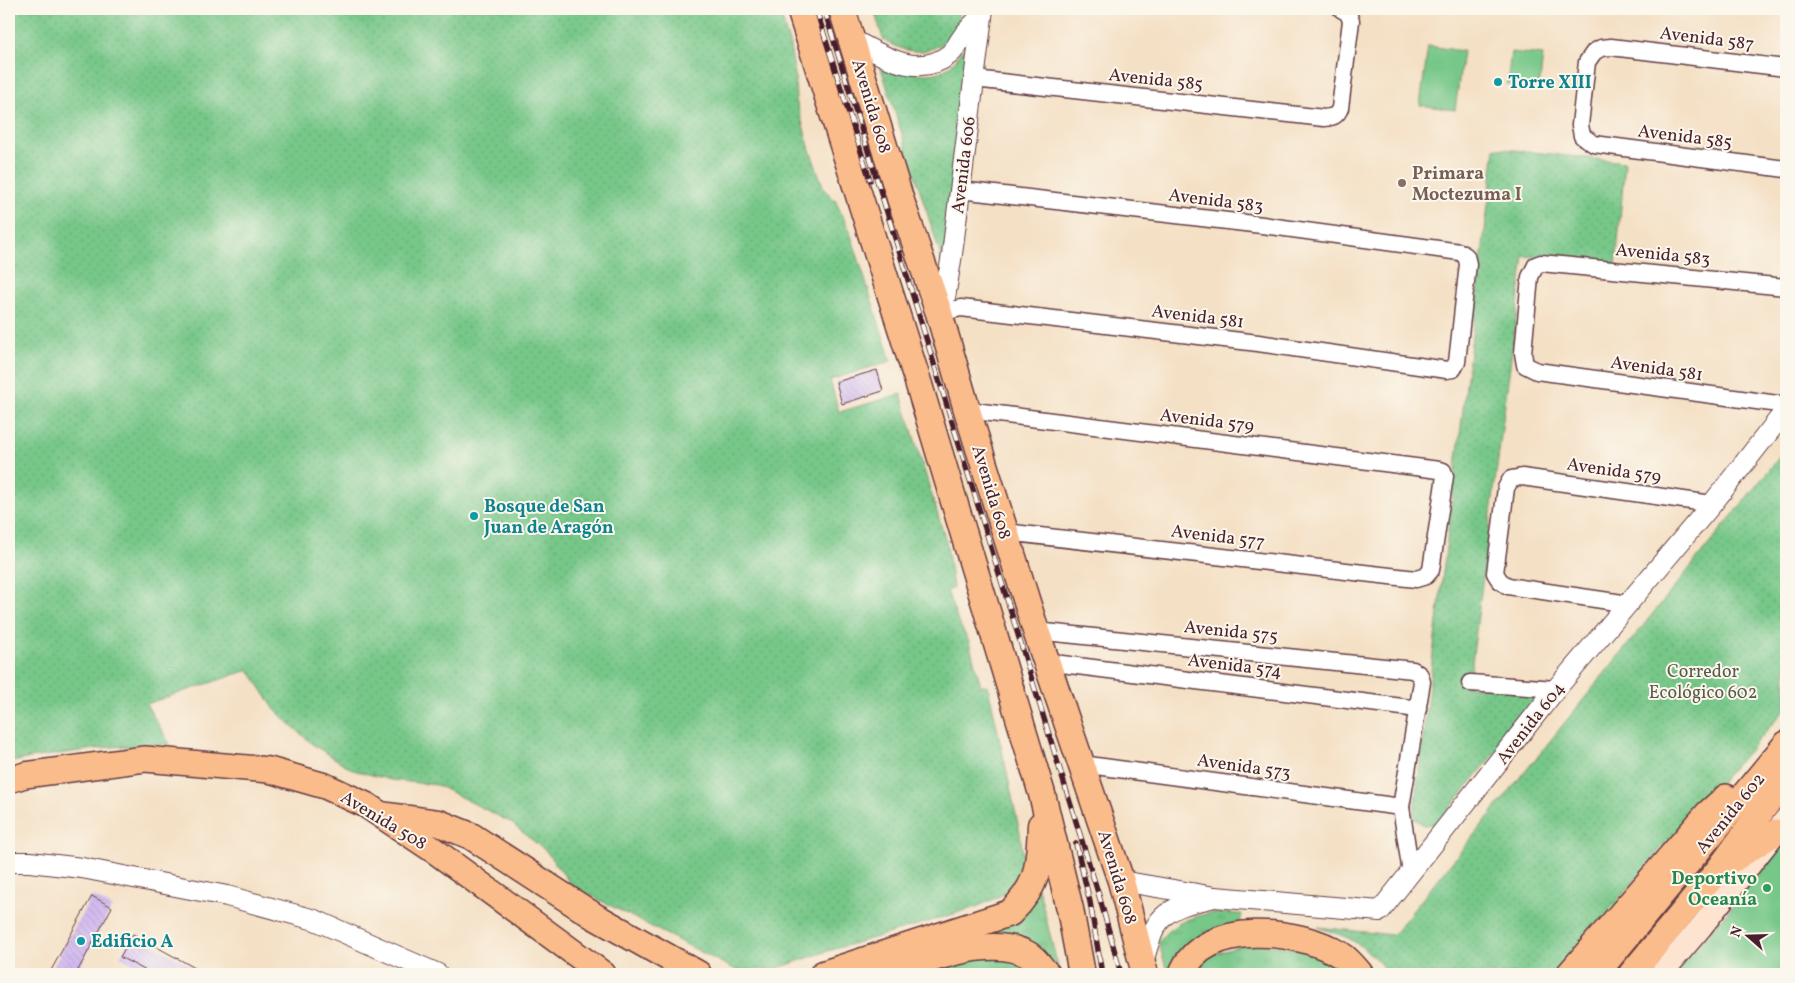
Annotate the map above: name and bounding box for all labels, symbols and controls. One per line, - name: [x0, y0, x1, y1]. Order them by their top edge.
- street label: Avenida 587: [1658, 21, 1755, 58]
- street label: Avenida 608: [844, 56, 897, 157]
- street label: Avenida 585: [1107, 63, 1204, 98]
- place label: Torre XIII: [1508, 71, 1592, 96]
- marker: Torre XIII: [1492, 76, 1504, 88]
- street label: Avenida 606: [946, 115, 983, 215]
- street label: Avenida 585: [1636, 119, 1733, 156]
- place label: Primara Moctezuma I: [1412, 162, 1522, 208]
- marker: Primara Moctezuma I: [1396, 177, 1408, 189]
- street label: Avenida 583: [1167, 183, 1265, 220]
- street label: Avenida 583: [1614, 238, 1712, 273]
- street label: Avenida 581: [1150, 299, 1246, 336]
- street label: Avenida 581: [1609, 351, 1705, 388]
- street label: Avenida 579: [1158, 403, 1255, 440]
- street label: Avenida 608: [964, 442, 1017, 543]
- street label: Avenida 579: [1565, 453, 1663, 490]
- place label: Bosque de San Juan de Aragón: [483, 495, 614, 541]
- marker: Bosque de San Juan de Aragón: [468, 510, 480, 522]
- street label: Avenida 577: [1169, 519, 1266, 556]
- street label: Avenida 575: [1183, 615, 1279, 650]
- street label: Avenida 574: [1186, 648, 1283, 685]
- park label: Corredor Ecológico 602: [1649, 660, 1757, 706]
- street label: Avenida 604: [1491, 677, 1571, 770]
- street label: Avenida 573: [1195, 749, 1292, 786]
- street label: Avenida 602: [1691, 768, 1772, 860]
- street label: Avenida 508: [335, 786, 431, 857]
- street label: Avenida 608: [1090, 827, 1143, 928]
- place label: Deportivo Oceanía: [1671, 867, 1757, 913]
- marker: Deportivo Oceanía: [1761, 882, 1773, 894]
- north arrow: [1722, 910, 1772, 960]
- text: N: [1727, 924, 1748, 940]
- place label: Edificio A: [91, 930, 174, 955]
- marker: Edificio A: [75, 935, 87, 947]

